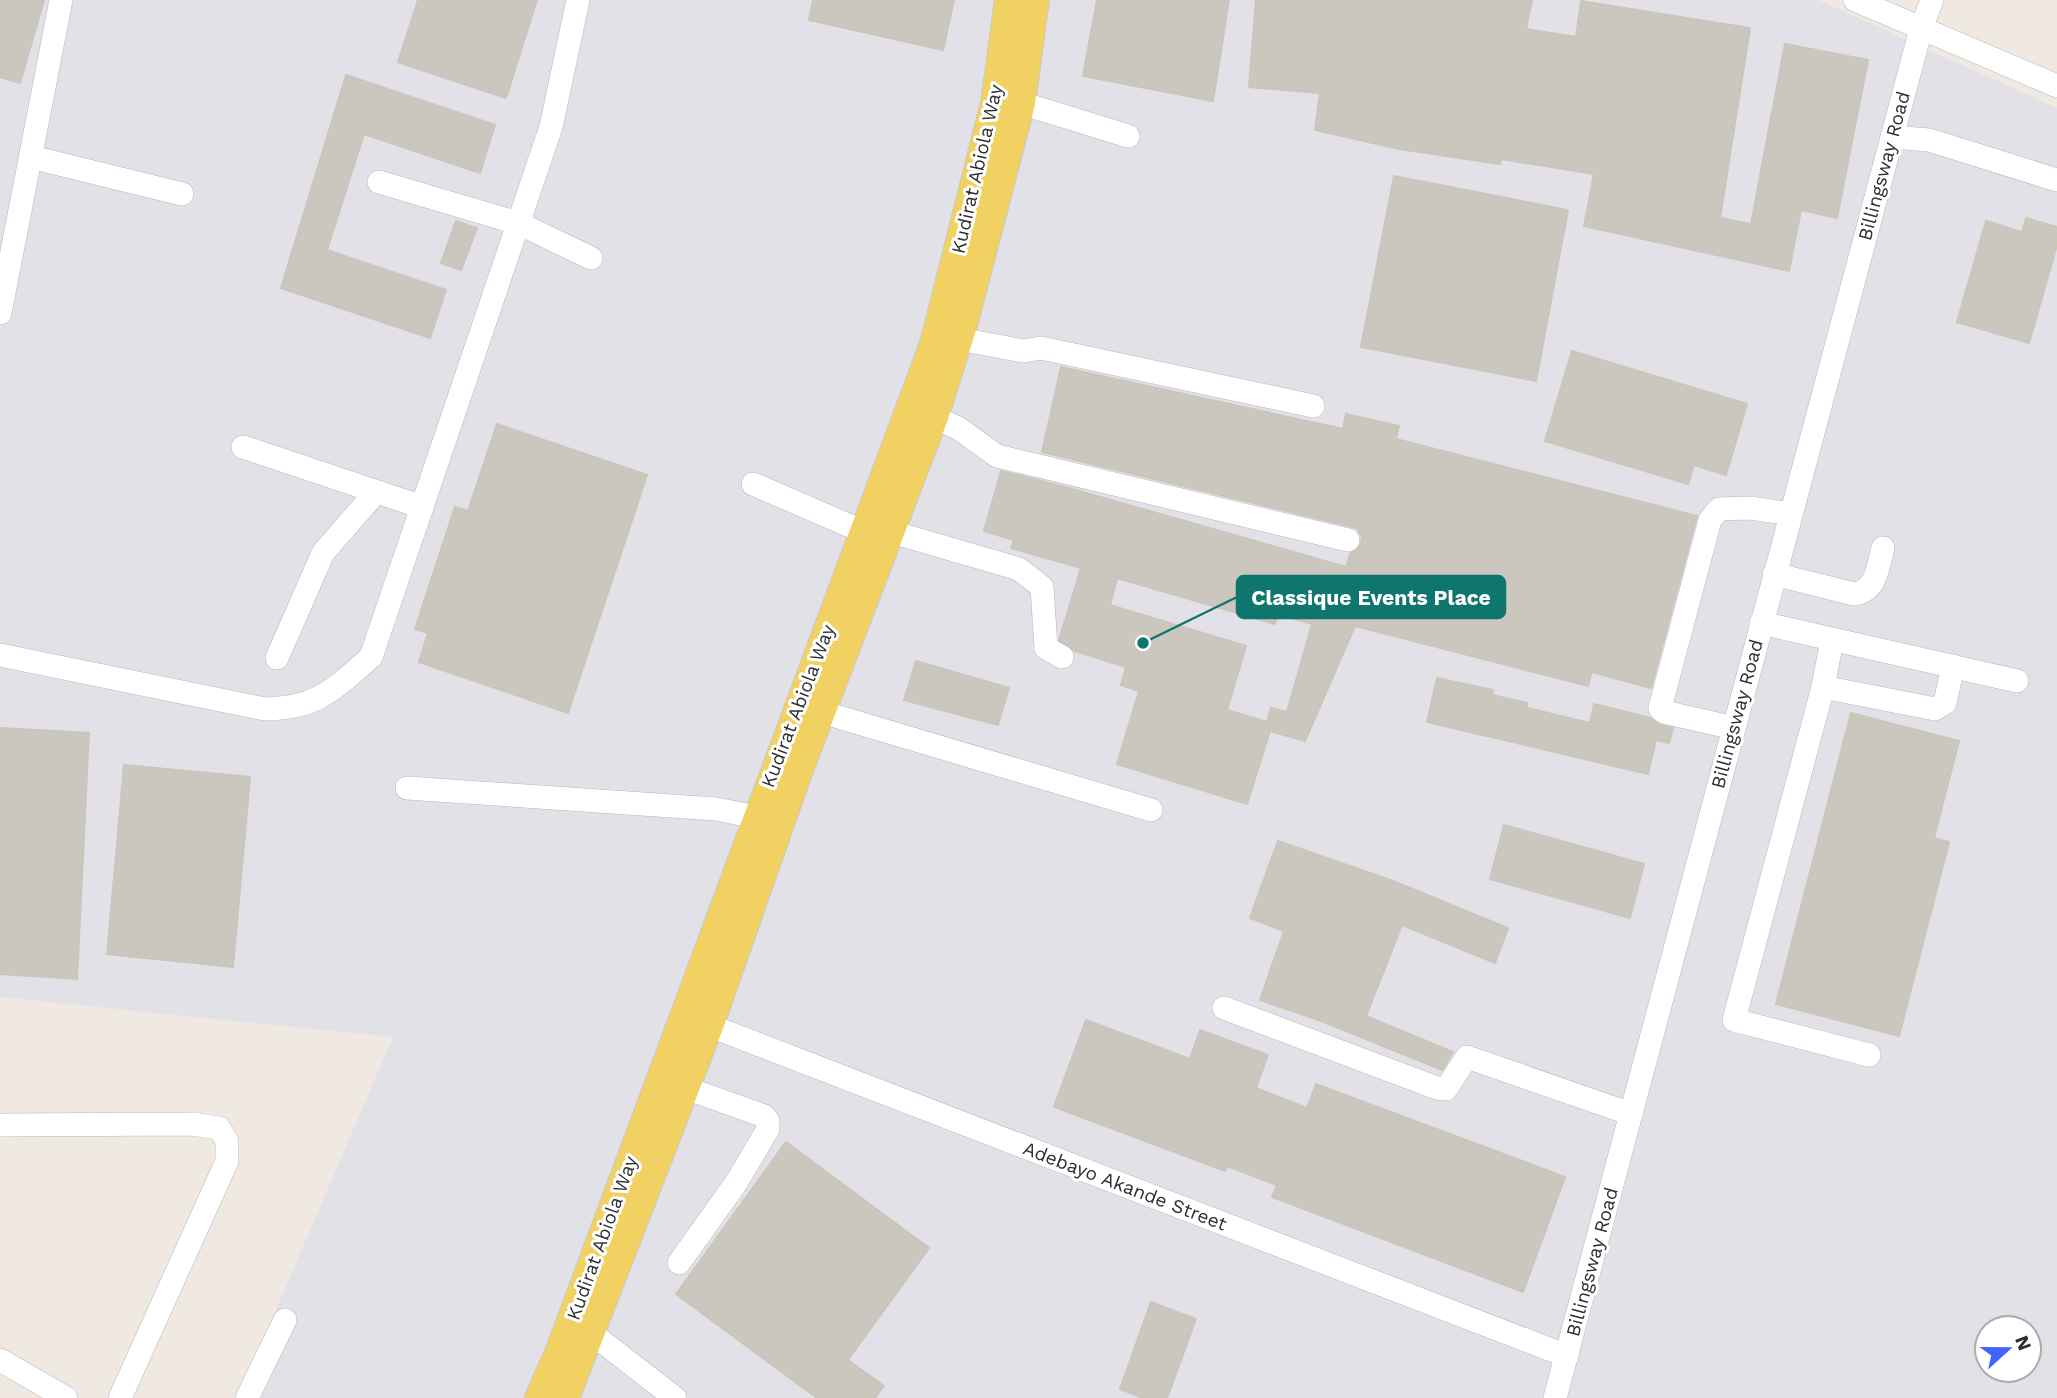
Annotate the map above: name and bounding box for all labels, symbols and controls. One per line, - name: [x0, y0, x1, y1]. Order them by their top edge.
- street label: Kudirat Abiola Way: [946, 82, 1008, 256]
- street label: Billingsway Road: [1853, 89, 1915, 243]
- callout: Classique Events Place: [1237, 576, 1505, 618]
- text: Classique Events Place: [1251, 585, 1491, 610]
- street label: Kudirat Abiola Way: [756, 621, 840, 791]
- street label: Billingsway Road: [1706, 637, 1768, 791]
- street label: Adebayo Akande Street: [1020, 1136, 1230, 1236]
- street label: Kudirat Abiola Way: [562, 1153, 642, 1323]
- street label: Billingsway Road: [1561, 1185, 1623, 1339]
- north arrow: [1973, 1314, 2043, 1384]
- text: N: [2010, 1332, 2037, 1354]

